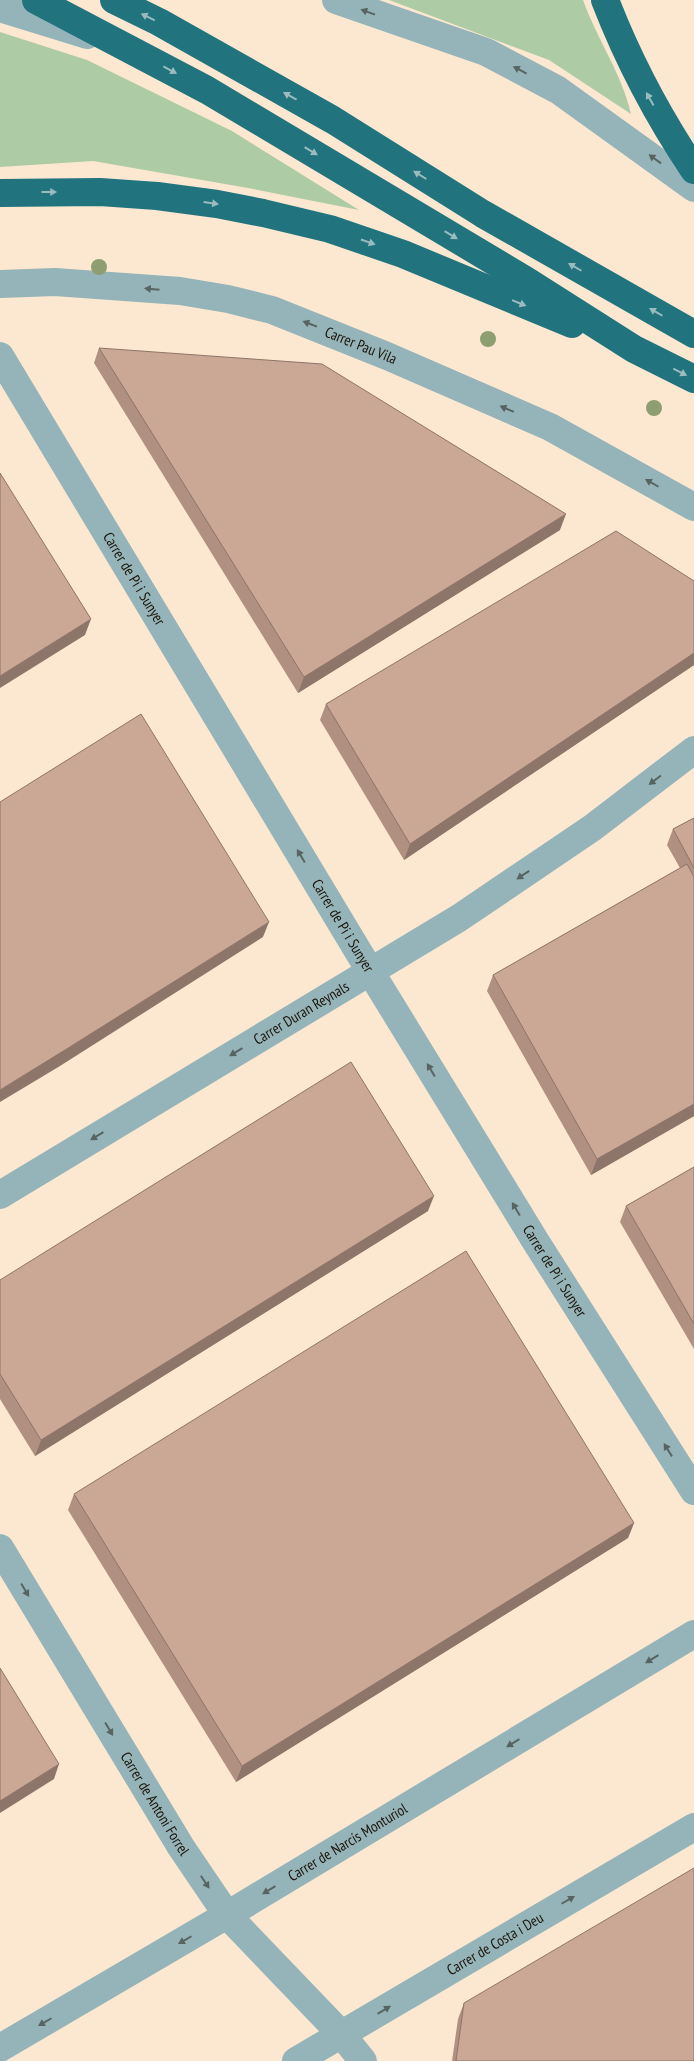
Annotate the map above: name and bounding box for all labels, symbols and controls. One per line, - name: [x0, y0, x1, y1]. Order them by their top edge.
- one-way arrow: [360, 8, 375, 16]
- one-way arrow: [141, 13, 156, 21]
- one-way arrow: [513, 65, 526, 74]
- one-way arrow: [164, 66, 177, 75]
- one-way arrow: [283, 92, 298, 100]
- one-way arrow: [646, 92, 654, 106]
- one-way arrow: [305, 147, 318, 156]
- one-way arrow: [648, 154, 662, 164]
- one-way arrow: [414, 170, 427, 180]
- one-way arrow: [41, 188, 57, 196]
- one-way arrow: [203, 199, 219, 207]
- one-way arrow: [444, 231, 457, 240]
- one-way arrow: [361, 239, 376, 246]
- one-way arrow: [569, 262, 582, 271]
- one-way arrow: [143, 285, 159, 293]
- one-way arrow: [512, 299, 527, 307]
- one-way arrow: [648, 308, 663, 316]
- one-way arrow: [302, 320, 317, 327]
- street label: Carrer Pau Vila: [322, 322, 400, 368]
- one-way arrow: [672, 368, 687, 376]
- one-way arrow: [500, 404, 514, 412]
- one-way arrow: [645, 478, 658, 487]
- street label: Carrer de Pi i Sunyer: [99, 528, 170, 629]
- one-way arrow: [648, 775, 662, 785]
- one-way arrow: [297, 850, 306, 863]
- one-way arrow: [516, 870, 530, 879]
- street label: Carrer de Pi i Sunyer: [308, 875, 379, 976]
- street label: Carrer Duran Reynals: [250, 977, 352, 1049]
- one-way arrow: [230, 1047, 243, 1056]
- one-way arrow: [426, 1064, 435, 1077]
- one-way arrow: [91, 1132, 104, 1141]
- one-way arrow: [511, 1202, 520, 1215]
- street label: Carrer de Pi i Sunyer: [519, 1221, 592, 1321]
- one-way arrow: [663, 1443, 673, 1456]
- one-way arrow: [21, 1584, 30, 1597]
- one-way arrow: [646, 1654, 659, 1663]
- one-way arrow: [105, 1723, 114, 1736]
- one-way arrow: [507, 1738, 520, 1747]
- street label: Carrer de Antoni Forrel: [117, 1748, 194, 1859]
- street label: Carrer de Narcís Monturiol: [284, 1798, 411, 1885]
- one-way arrow: [200, 1875, 210, 1889]
- one-way arrow: [262, 1885, 275, 1894]
- one-way arrow: [562, 1895, 575, 1904]
- street label: Carrer de Costa i Deu: [443, 1908, 547, 1979]
- one-way arrow: [179, 1935, 192, 1944]
- one-way arrow: [377, 2005, 390, 2014]
- one-way arrow: [39, 2017, 52, 2026]

